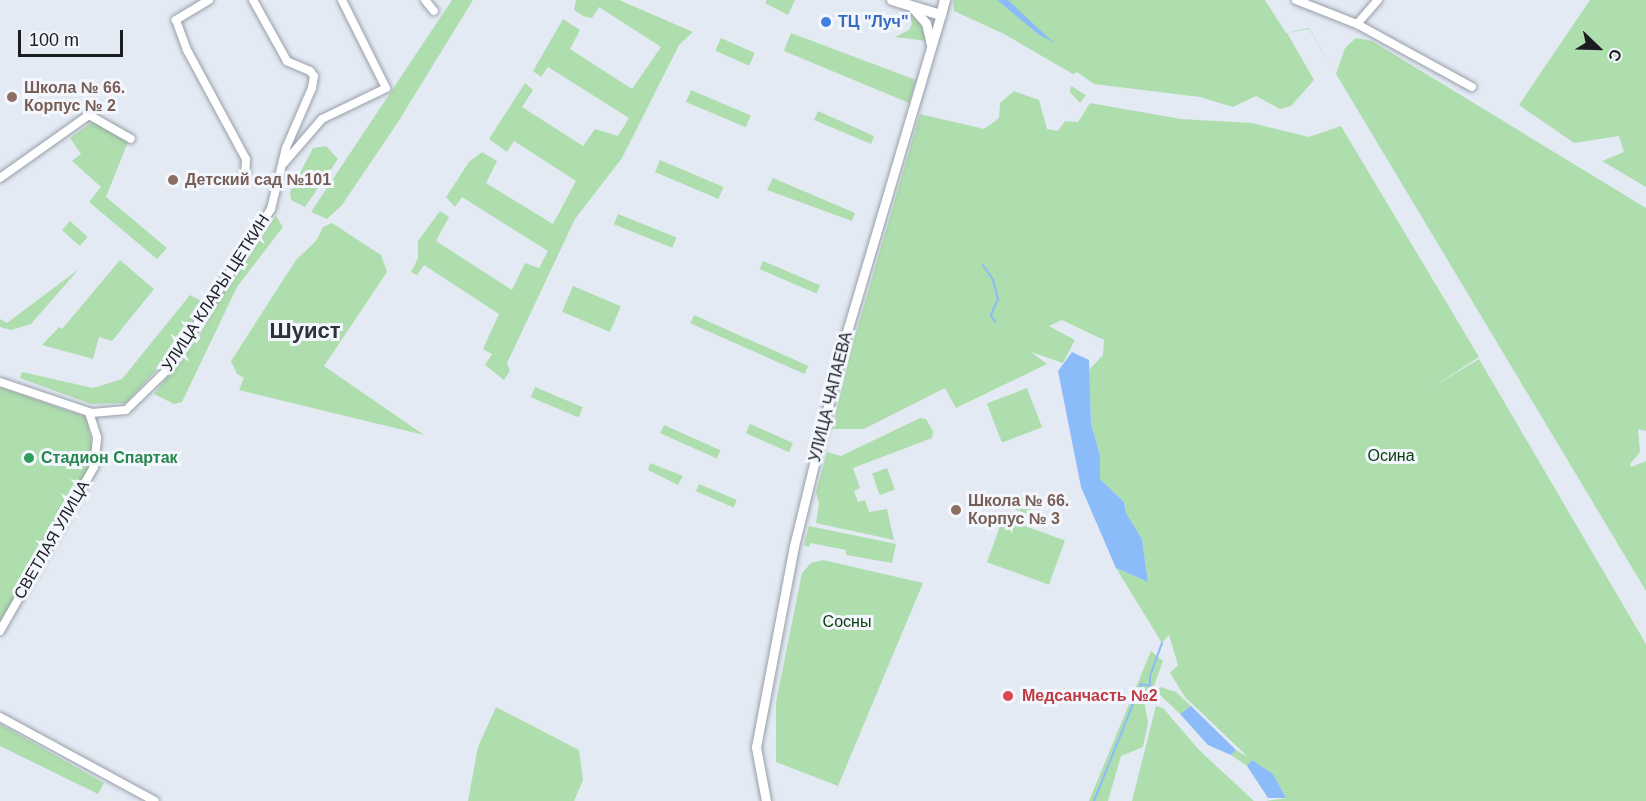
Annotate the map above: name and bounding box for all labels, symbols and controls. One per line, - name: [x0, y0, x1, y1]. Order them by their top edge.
- place label: ТЦ "Луч": [838, 12, 908, 32]
- marker: ТЦ "Луч": [819, 15, 833, 29]
- scale bar: [21, 18, 126, 56]
- north arrow: [1568, 18, 1628, 78]
- text: 100 m: [29, 30, 79, 50]
- text: С: [1605, 47, 1625, 64]
- place label: Школа № 66. Корпус № 2: [24, 78, 125, 116]
- marker: Школа № 66. Корпус № 2: [5, 90, 19, 104]
- place label: Детский сад №101: [185, 170, 331, 190]
- marker: Детский сад №101: [166, 173, 180, 187]
- street label: УЛИЦА КЛАРЫ ЦЕТКИН: [158, 211, 274, 375]
- district label: Шуист: [270, 318, 340, 344]
- street label: УЛИЦА ЧАПАЕВА: [806, 330, 856, 464]
- park label: Осина: [1367, 446, 1415, 466]
- place label: Стадион Спартак: [41, 448, 178, 468]
- marker: Стадион Спартак: [22, 451, 36, 465]
- street label: СВЕТЛАЯ УЛИЦА: [10, 477, 94, 603]
- place label: Школа № 66. Корпус № 3: [968, 491, 1069, 529]
- marker: Школа № 66. Корпус № 3: [949, 503, 963, 517]
- park label: Сосны: [823, 612, 871, 632]
- place label: Медсанчасть №2: [1022, 686, 1158, 706]
- marker: Медсанчасть №2: [999, 687, 1017, 705]

